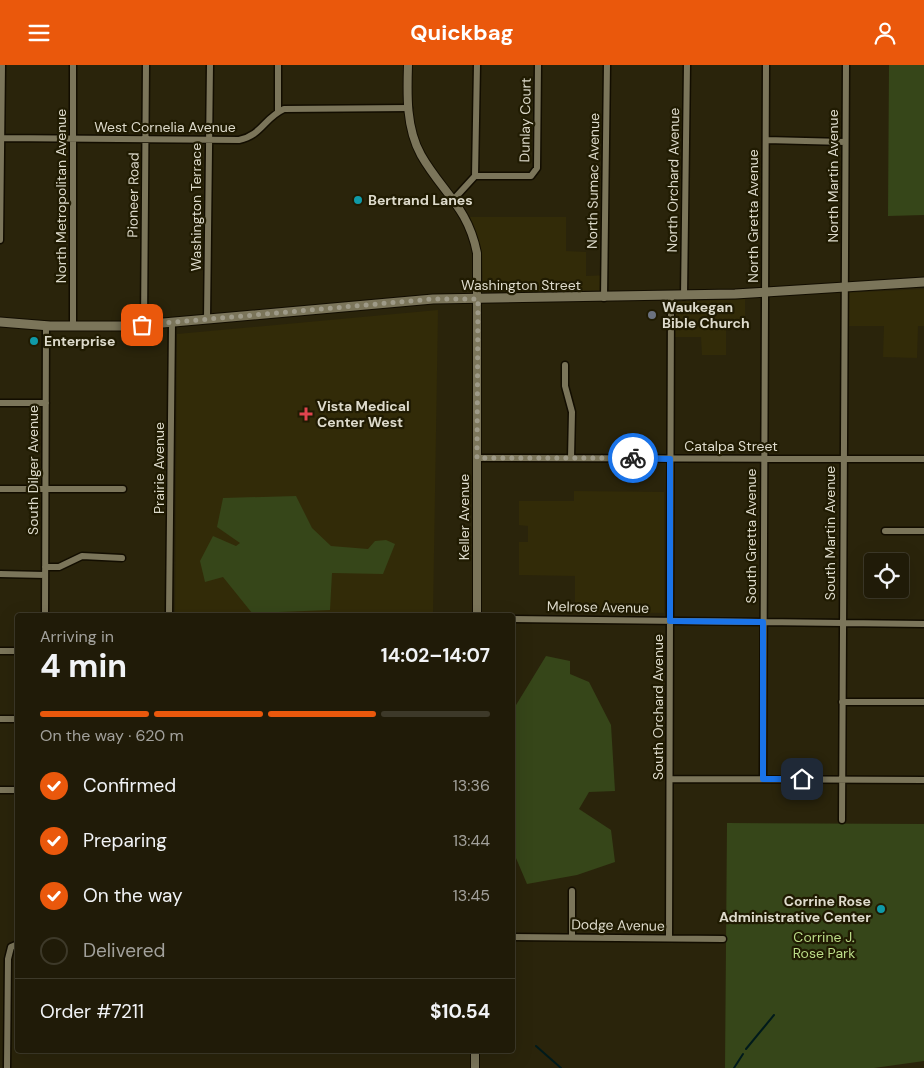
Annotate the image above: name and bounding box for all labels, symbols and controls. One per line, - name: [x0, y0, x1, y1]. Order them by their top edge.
- text: Quickbag: [410, 18, 514, 47]
- icon: menu: [25, 19, 53, 47]
- icon: person: [871, 19, 899, 47]
- street label: Dunlay Court: [515, 77, 535, 163]
- street label: North Orchard Avenue: [663, 107, 683, 253]
- street label: North Metropolitan Avenue: [52, 109, 70, 283]
- street label: North Martin Avenue: [824, 109, 842, 243]
- street label: North Sumac Avenue: [583, 113, 603, 249]
- street label: West Cornelia Avenue: [94, 118, 236, 136]
- street label: Washington Terrace: [187, 143, 205, 271]
- street label: North Gretta Avenue: [744, 149, 762, 283]
- street label: Pioneer Road: [123, 152, 143, 238]
- place label: Bertrand Lanes: [368, 191, 473, 209]
- marker: Bertrand Lanes: [352, 194, 364, 206]
- street label: Washington Street: [461, 276, 581, 294]
- place label: Waukegan Bible Church: [662, 298, 750, 332]
- pin: [121, 304, 163, 346]
- marker: Waukegan Bible Church: [646, 309, 658, 321]
- icon: bag: [128, 311, 156, 339]
- place label: Enterprise: [44, 332, 115, 350]
- marker: Enterprise: [28, 335, 40, 347]
- place label: Vista Medical Center West: [317, 397, 410, 431]
- street label: South Dilger Avenue: [24, 405, 42, 535]
- marker: Vista Medical Center West: [299, 407, 313, 421]
- street label: Prairie Avenue: [150, 422, 168, 514]
- courier: [608, 433, 658, 483]
- street label: Catalpa Street: [684, 437, 778, 455]
- icon: bike: [619, 444, 647, 472]
- street label: South Martin Avenue: [821, 466, 839, 600]
- street label: South Gretta Avenue: [742, 469, 760, 603]
- street label: Keller Avenue: [455, 474, 473, 560]
- map controls: [864, 553, 909, 598]
- button: locate: [864, 553, 909, 598]
- street label: Melrose Avenue: [547, 597, 649, 617]
- text: Arriving in: [40, 626, 114, 647]
- street label: South Orchard Avenue: [649, 634, 667, 780]
- text: 14:02–14:07: [381, 643, 490, 668]
- text: 4 min: [40, 645, 127, 687]
- text: On the way · 620 m: [40, 725, 184, 746]
- pin: [781, 758, 823, 800]
- icon: home: [788, 765, 816, 793]
- icon: check: [40, 772, 68, 800]
- text: Confirmed: [83, 773, 176, 798]
- text: 13:36: [453, 775, 490, 796]
- icon: check: [40, 827, 68, 855]
- text: Preparing: [83, 828, 167, 853]
- text: 13:44: [453, 830, 490, 851]
- icon: check: [40, 882, 68, 910]
- text: On the way: [83, 883, 183, 908]
- text: 13:45: [453, 885, 490, 906]
- place label: Corrine Rose Administrative Center: [719, 892, 871, 926]
- marker: Corrine Rose Administrative Center: [875, 903, 887, 915]
- street label: Dodge Avenue: [571, 915, 665, 935]
- park label: Corrine J. Rose Park: [793, 928, 855, 962]
- text: Delivered: [83, 938, 165, 963]
- text: Order #7211: [40, 999, 144, 1024]
- text: $10.54: [430, 999, 490, 1024]

